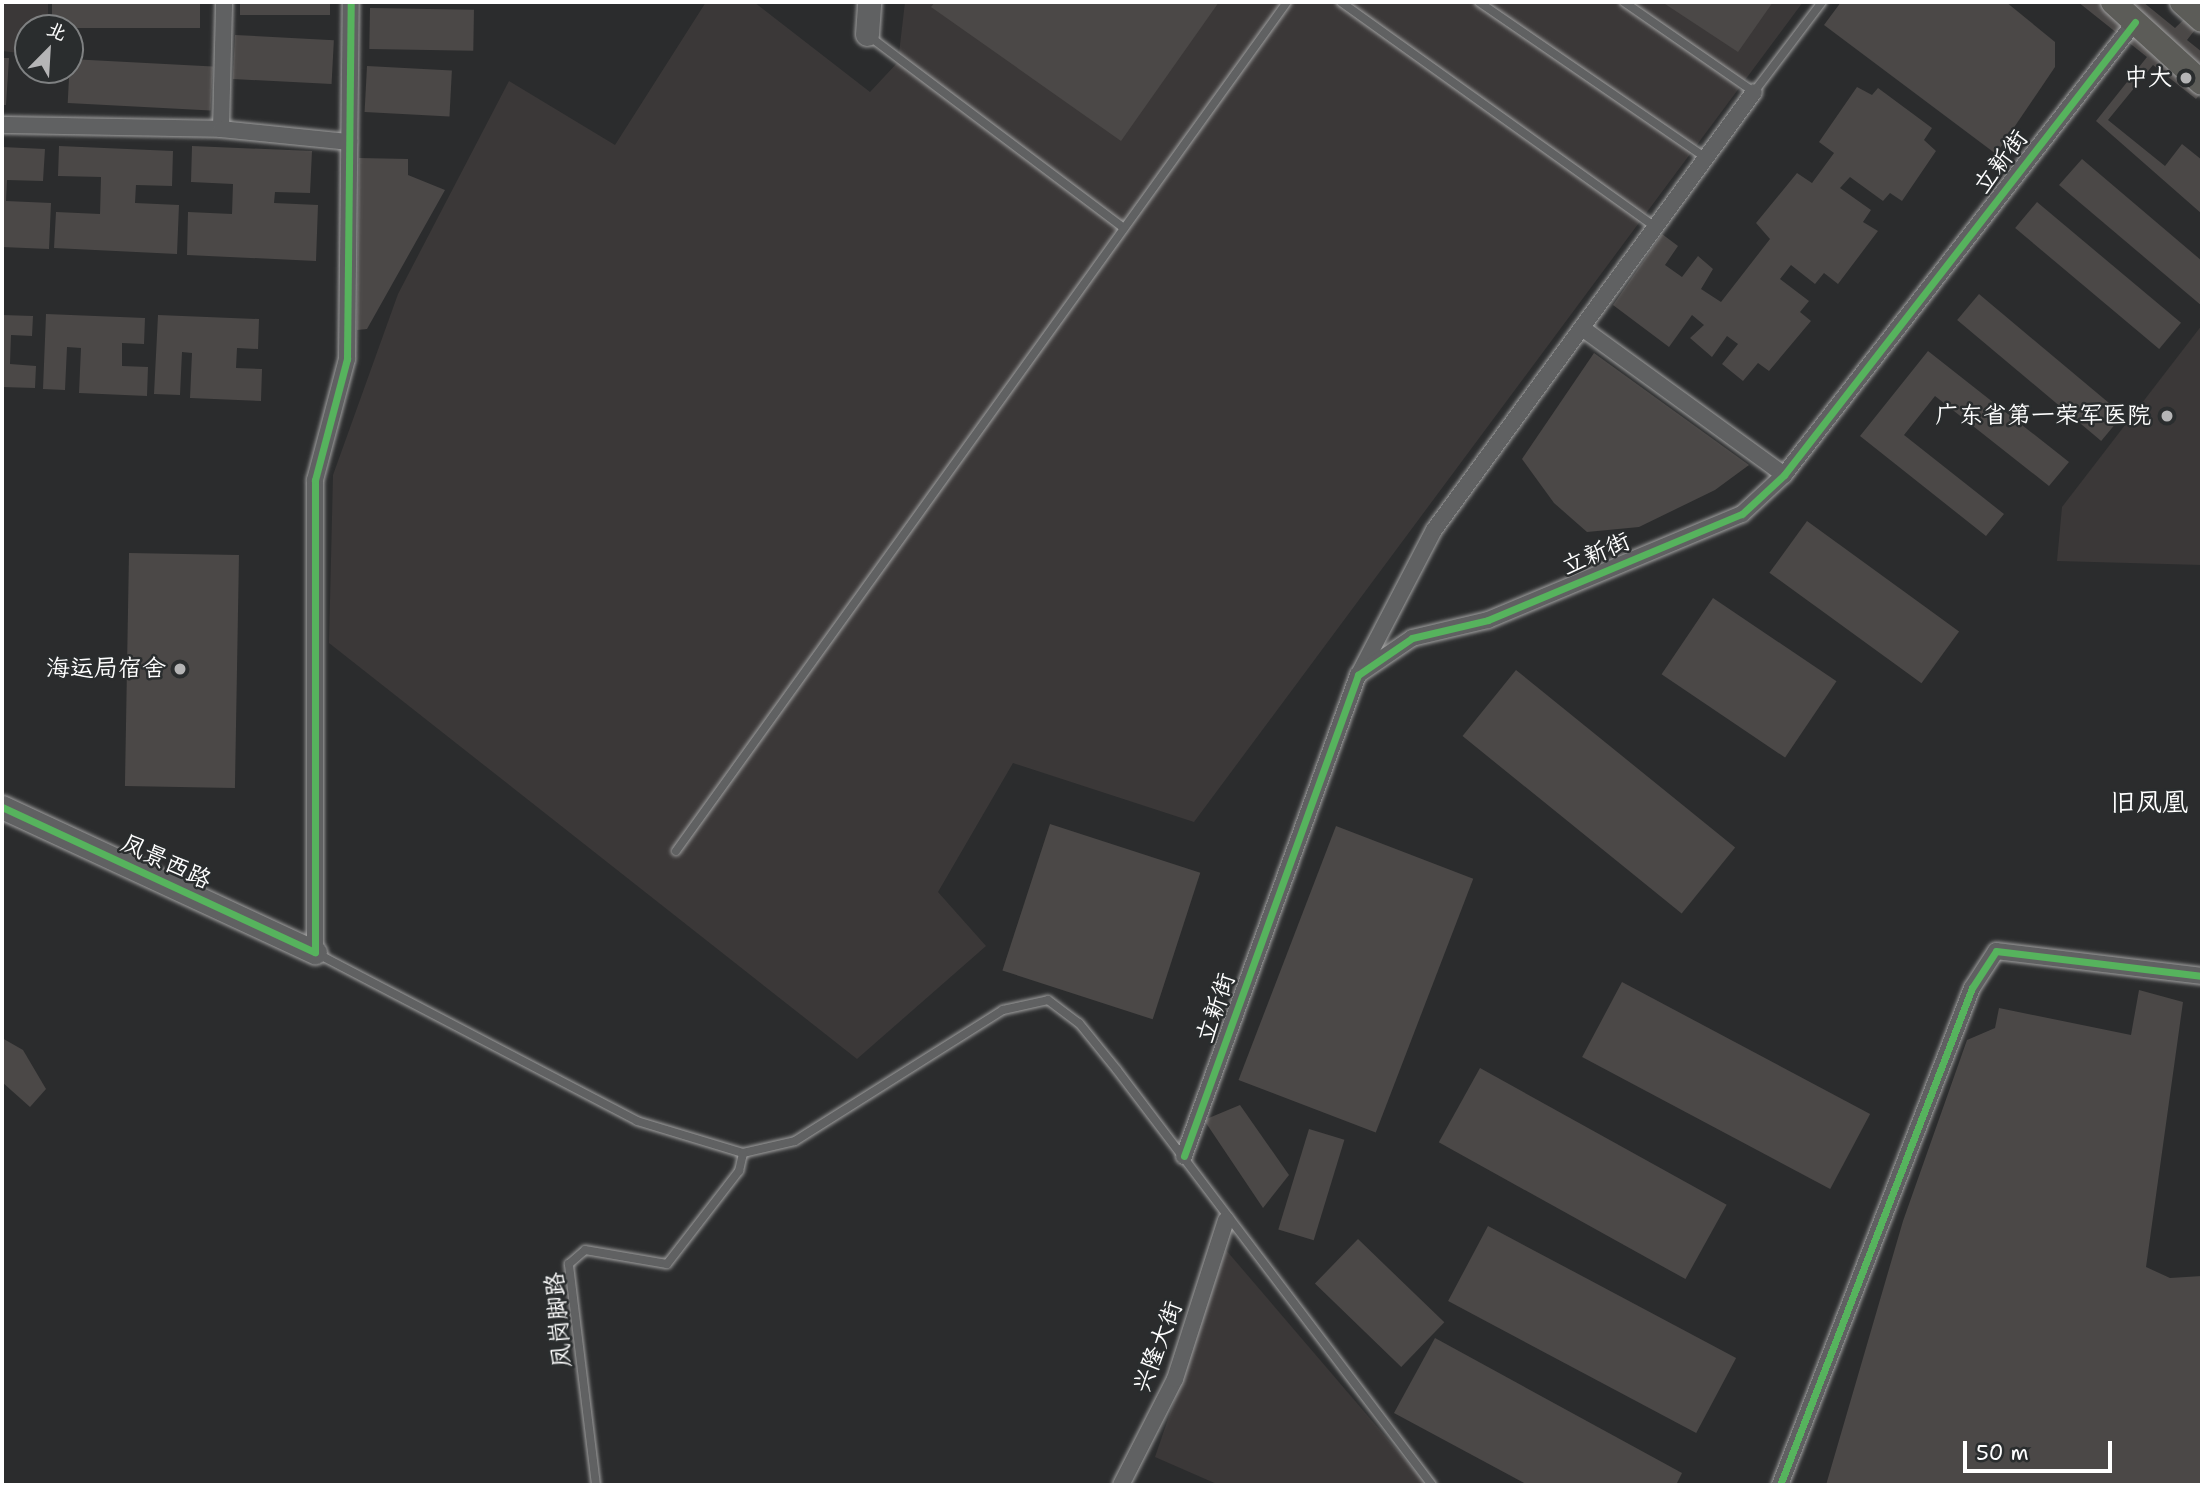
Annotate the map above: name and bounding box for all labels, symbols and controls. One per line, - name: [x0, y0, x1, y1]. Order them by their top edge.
- north arrow: [14, 14, 84, 84]
- text: 北: [43, 16, 71, 46]
- place label: 中大: [2124, 64, 2172, 92]
- marker: 中大: [2178, 70, 2194, 86]
- street label: 立新街: [1968, 125, 2034, 199]
- place label: 广东省第一荣军医院: [1935, 402, 2151, 430]
- marker: 广东省第一荣军医院: [2157, 406, 2177, 426]
- street label: 立新街: [1557, 527, 1635, 581]
- place label: 海运局宿舍: [46, 655, 166, 683]
- marker: 海运局宿舍: [172, 661, 188, 677]
- district label: 旧凤凰: [2110, 786, 2188, 818]
- street label: 凤景西路: [116, 829, 216, 895]
- street label: 立新街: [1191, 969, 1241, 1047]
- street label: 凤岗脚路: [540, 1271, 578, 1369]
- street label: 兴隆大街: [1127, 1297, 1189, 1397]
- scale bar: [1966, 1428, 2115, 1472]
- text: 50 m: [1976, 1439, 2029, 1467]

